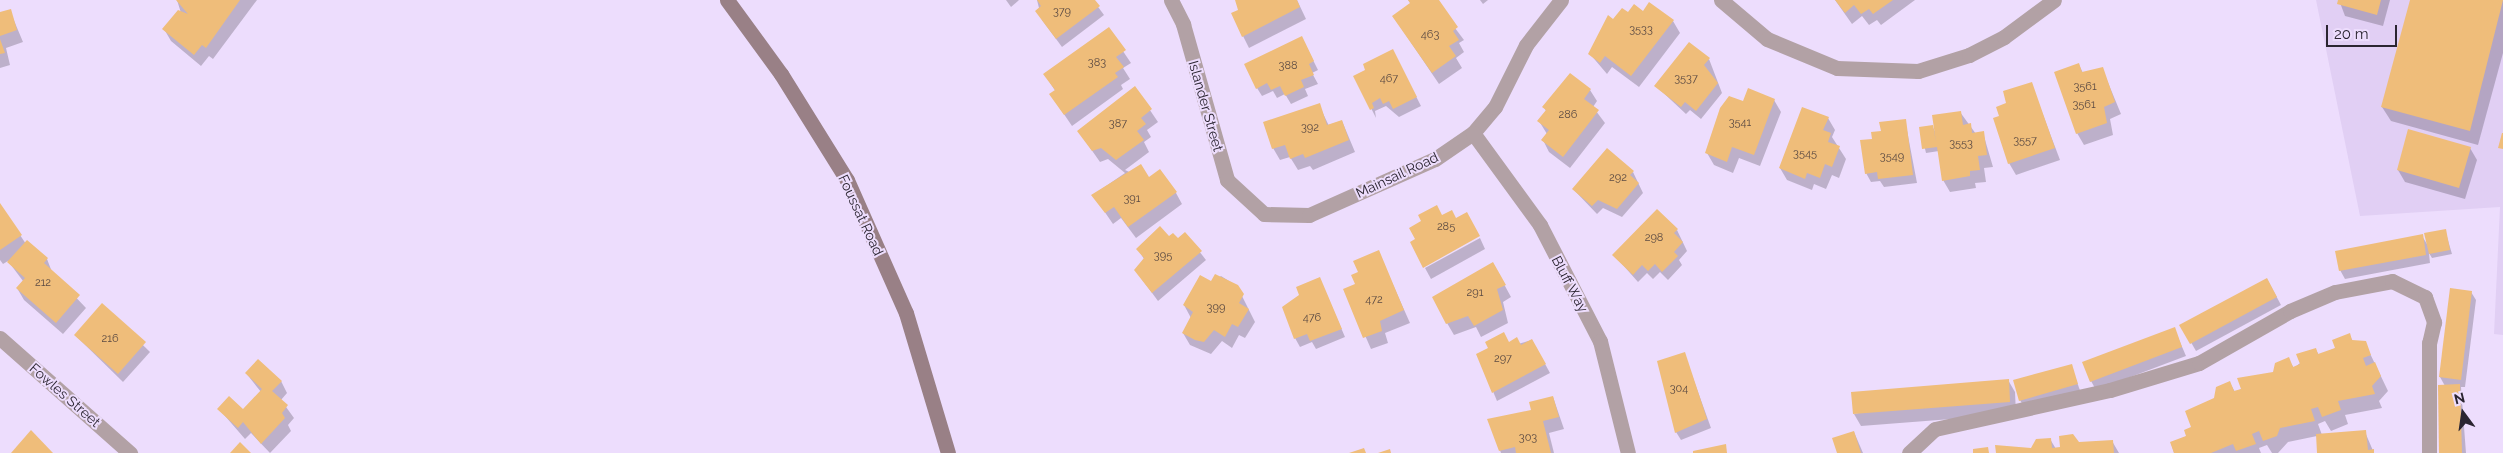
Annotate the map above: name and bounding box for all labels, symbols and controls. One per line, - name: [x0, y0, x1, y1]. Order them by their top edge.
- house number: 379: [1053, 5, 1071, 19]
- scale bar: [2328, 15, 2399, 47]
- house number: 3533: [1629, 23, 1653, 37]
- text: 20 m: [2334, 25, 2369, 43]
- house number: 463: [1421, 28, 1439, 42]
- house number: 383: [1088, 56, 1106, 70]
- street label: Islander Street: [1185, 59, 1227, 153]
- house number: 388: [1279, 59, 1297, 73]
- house number: 467: [1380, 72, 1398, 86]
- house number: 3537: [1674, 72, 1698, 86]
- house number: 3561: [2073, 80, 2097, 94]
- house number: 3561: [2072, 98, 2096, 112]
- house number: 286: [1559, 108, 1577, 122]
- house number: 3541: [1729, 116, 1751, 130]
- house number: 387: [1109, 117, 1127, 131]
- house number: 392: [1301, 121, 1319, 135]
- house number: 3557: [2013, 134, 2037, 148]
- house number: 3553: [1949, 137, 1973, 151]
- house number: 3545: [1793, 147, 1817, 161]
- street label: Mainsail Road: [1353, 148, 1441, 202]
- house number: 3549: [1880, 150, 1904, 164]
- house number: 292: [1609, 171, 1627, 185]
- street label: Foussat Road: [835, 172, 887, 258]
- house number: 391: [1123, 192, 1141, 206]
- house number: 285: [1437, 220, 1455, 234]
- house number: 298: [1645, 231, 1663, 245]
- house number: 395: [1154, 249, 1172, 263]
- street label: Bluff Way: [1548, 253, 1592, 315]
- house number: 212: [35, 276, 51, 290]
- house number: 291: [1467, 286, 1483, 300]
- house number: 472: [1365, 293, 1383, 307]
- house number: 399: [1207, 301, 1225, 315]
- house number: 476: [1303, 311, 1321, 325]
- house number: 216: [101, 332, 119, 346]
- house number: 297: [1494, 352, 1512, 366]
- street label: Fowles Street: [26, 360, 104, 430]
- house number: 304: [1670, 382, 1688, 396]
- north arrow: [2438, 388, 2488, 438]
- text: N: [2452, 389, 2466, 408]
- house number: 303: [1519, 431, 1537, 445]

